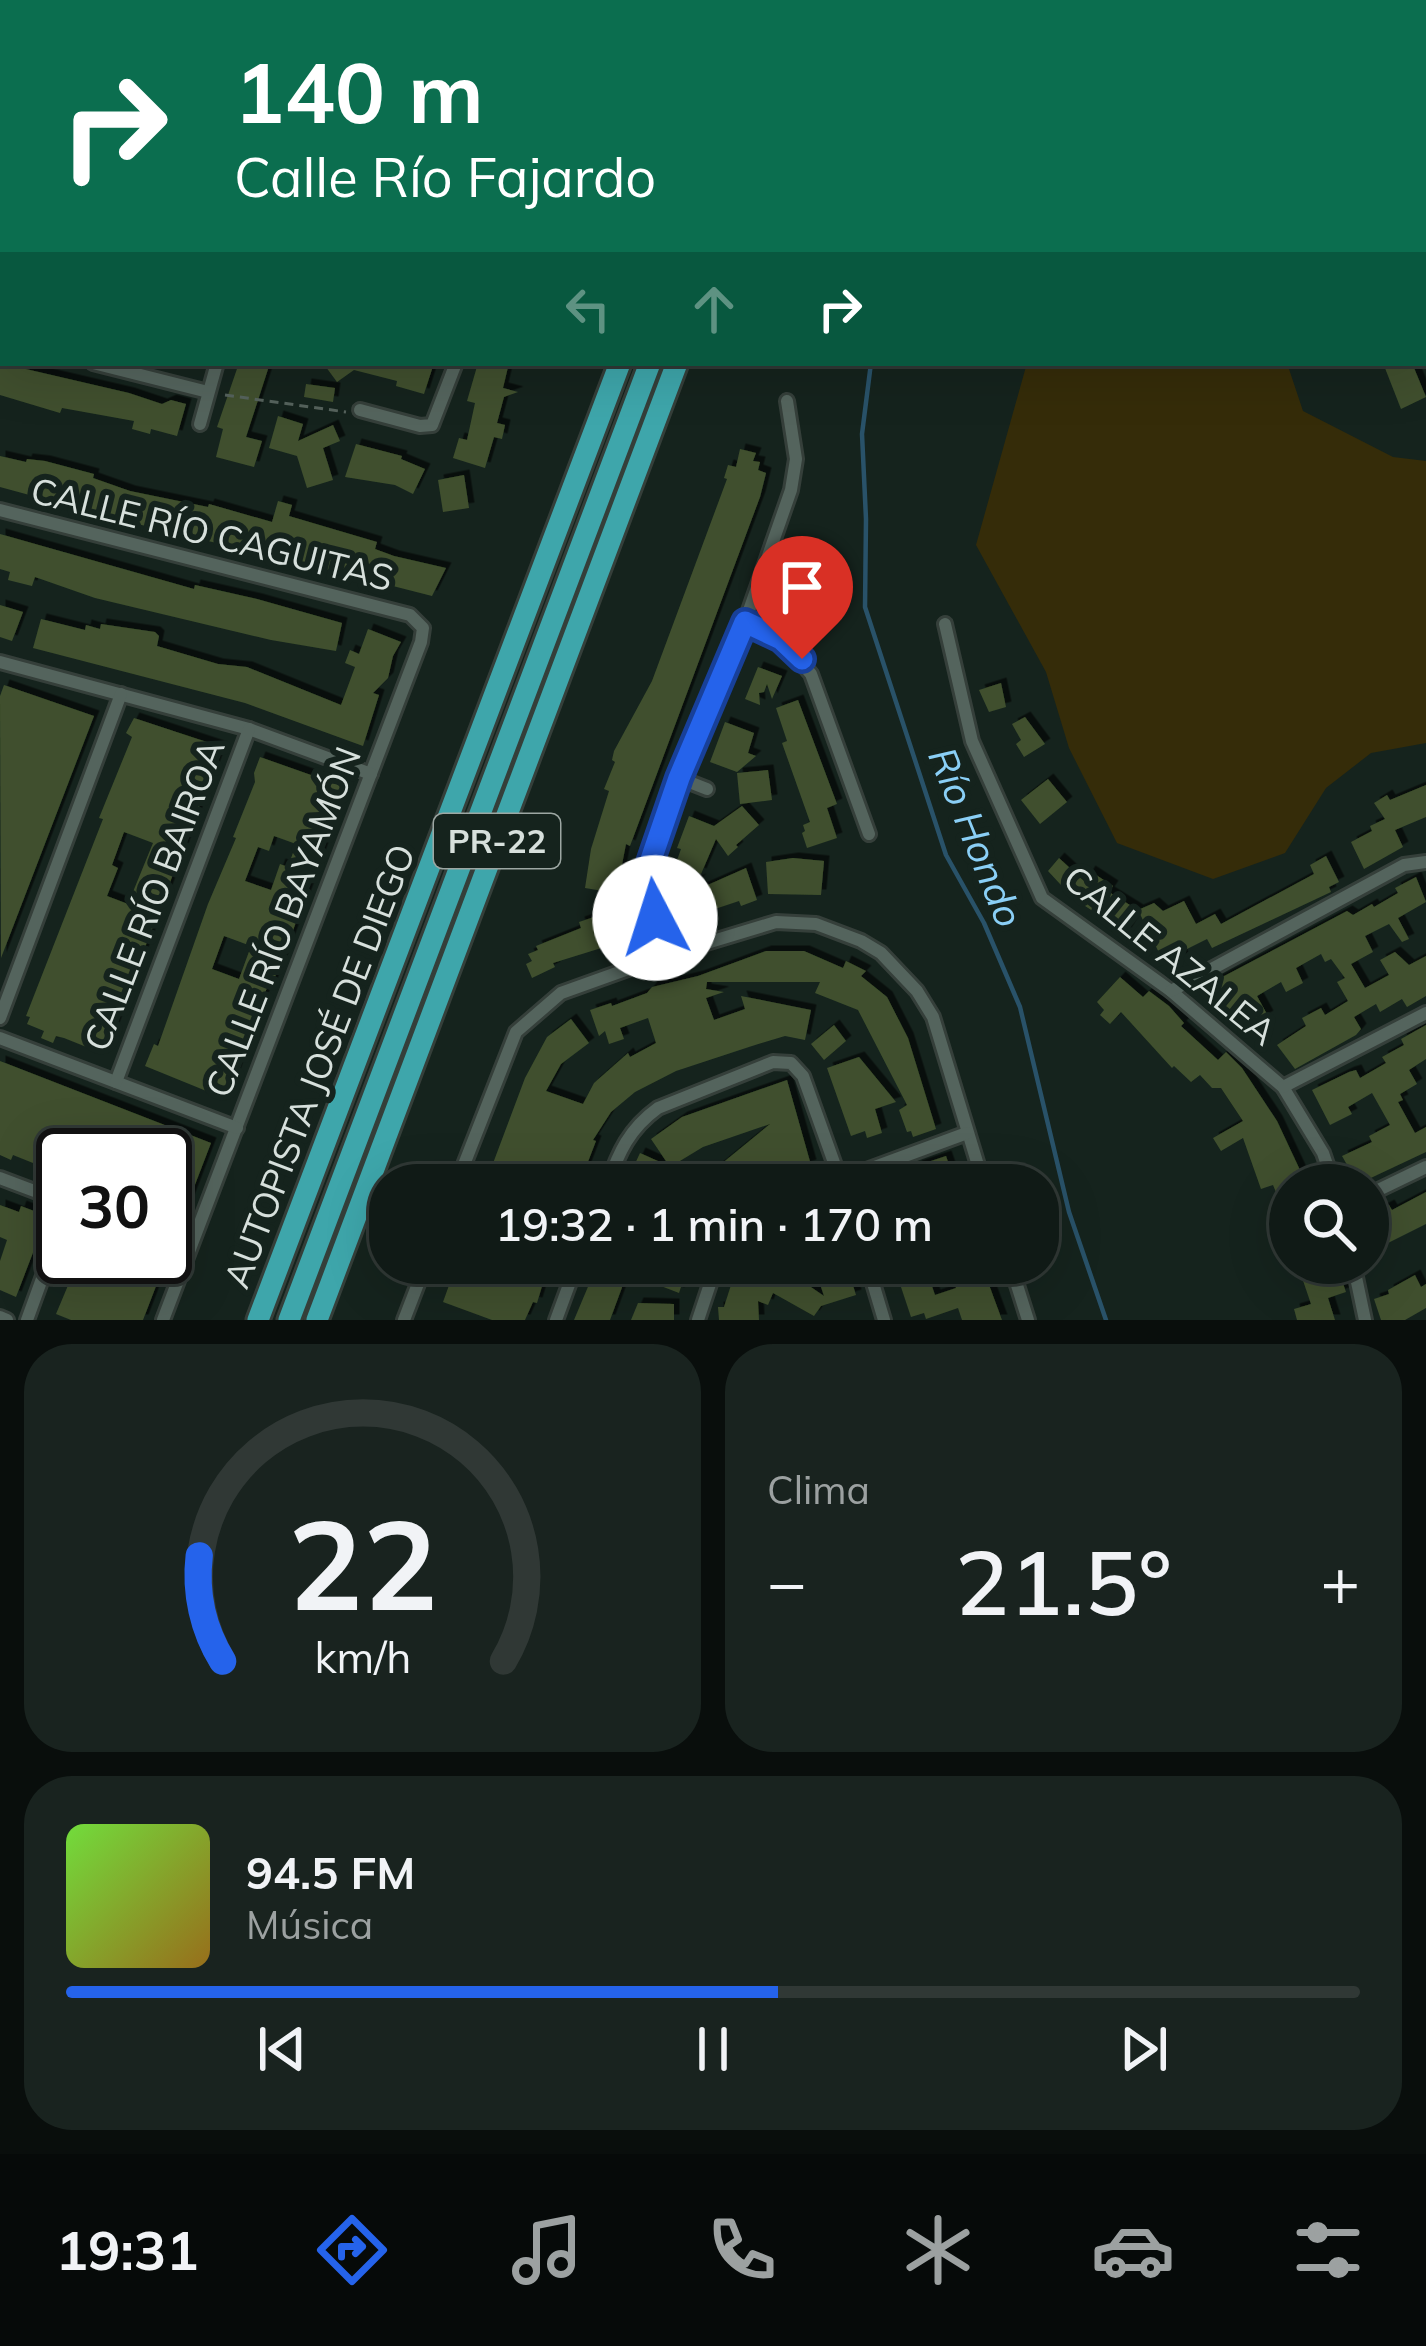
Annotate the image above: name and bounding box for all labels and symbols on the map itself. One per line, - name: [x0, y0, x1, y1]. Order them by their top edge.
- street label: CALLE RÍO CAGUITAS: [27, 467, 398, 600]
- pin: [751, 536, 853, 659]
- street label: CALLE RÍO BAIROA: [73, 733, 234, 1057]
- street label: CALLE RÍO BAYAMÓN: [195, 740, 370, 1103]
- water label: Río Hondo: [918, 740, 1035, 934]
- road number: PR-22: [434, 814, 560, 868]
- street label: AUTOPISTA JOSÉ DE DIEGO: [213, 838, 424, 1294]
- position arrow: [592, 855, 718, 981]
- street label: CALLE AZALEA: [1055, 855, 1286, 1054]
- speed limit sign: 30: [36, 1128, 192, 1284]

